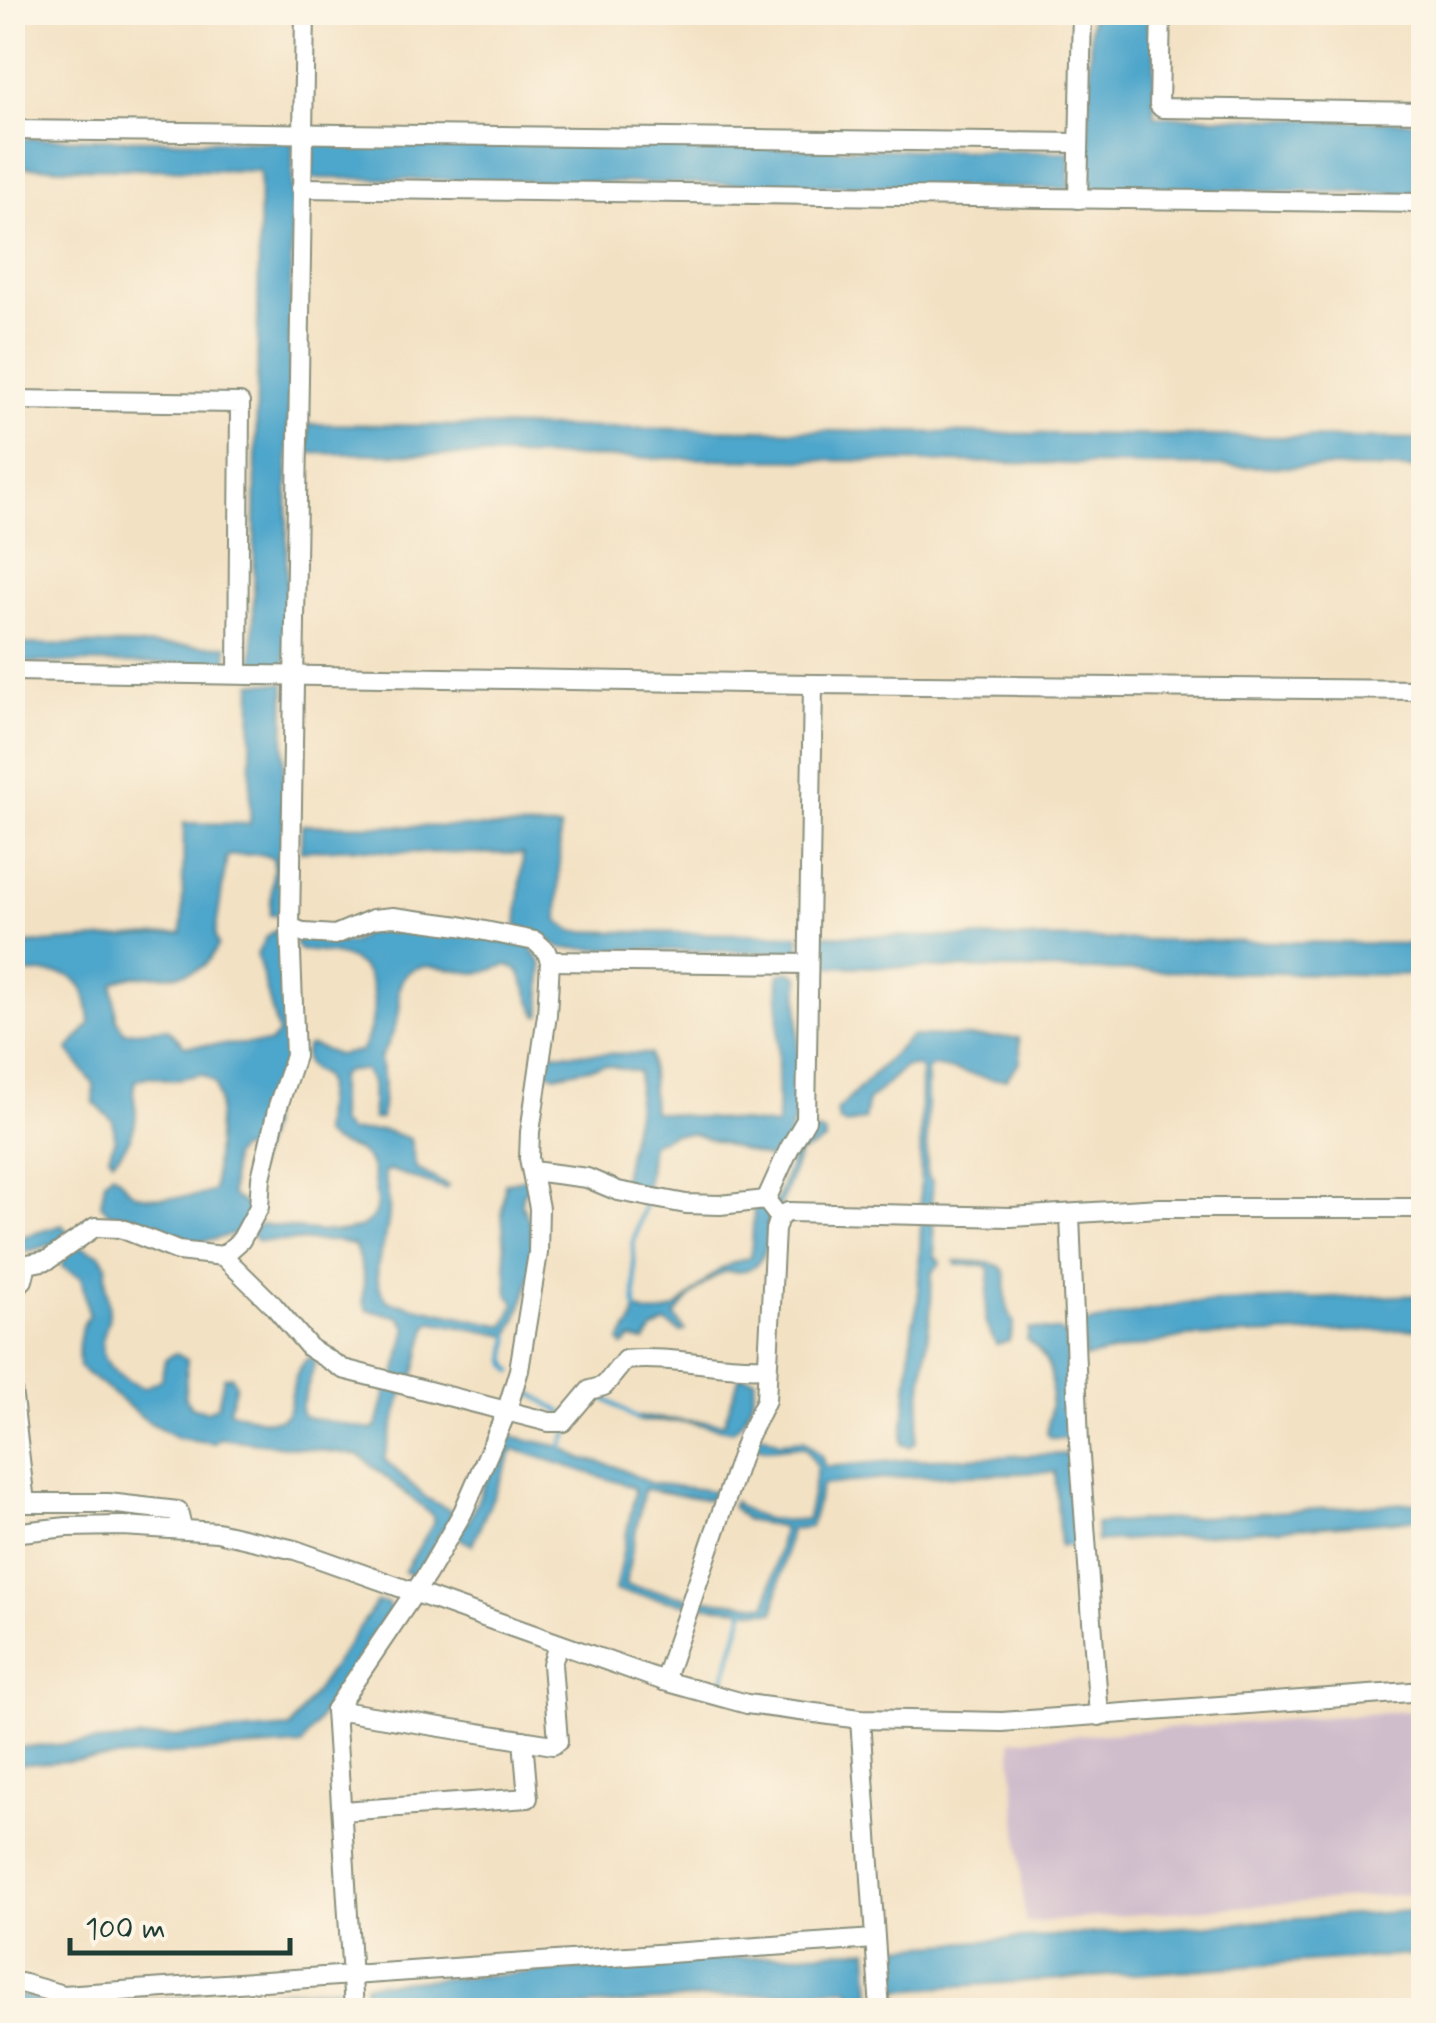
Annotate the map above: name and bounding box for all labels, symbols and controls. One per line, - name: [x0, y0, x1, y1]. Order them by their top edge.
- scale bar: [70, 1893, 290, 1955]
- text: 100 m: [85, 1910, 166, 1949]

